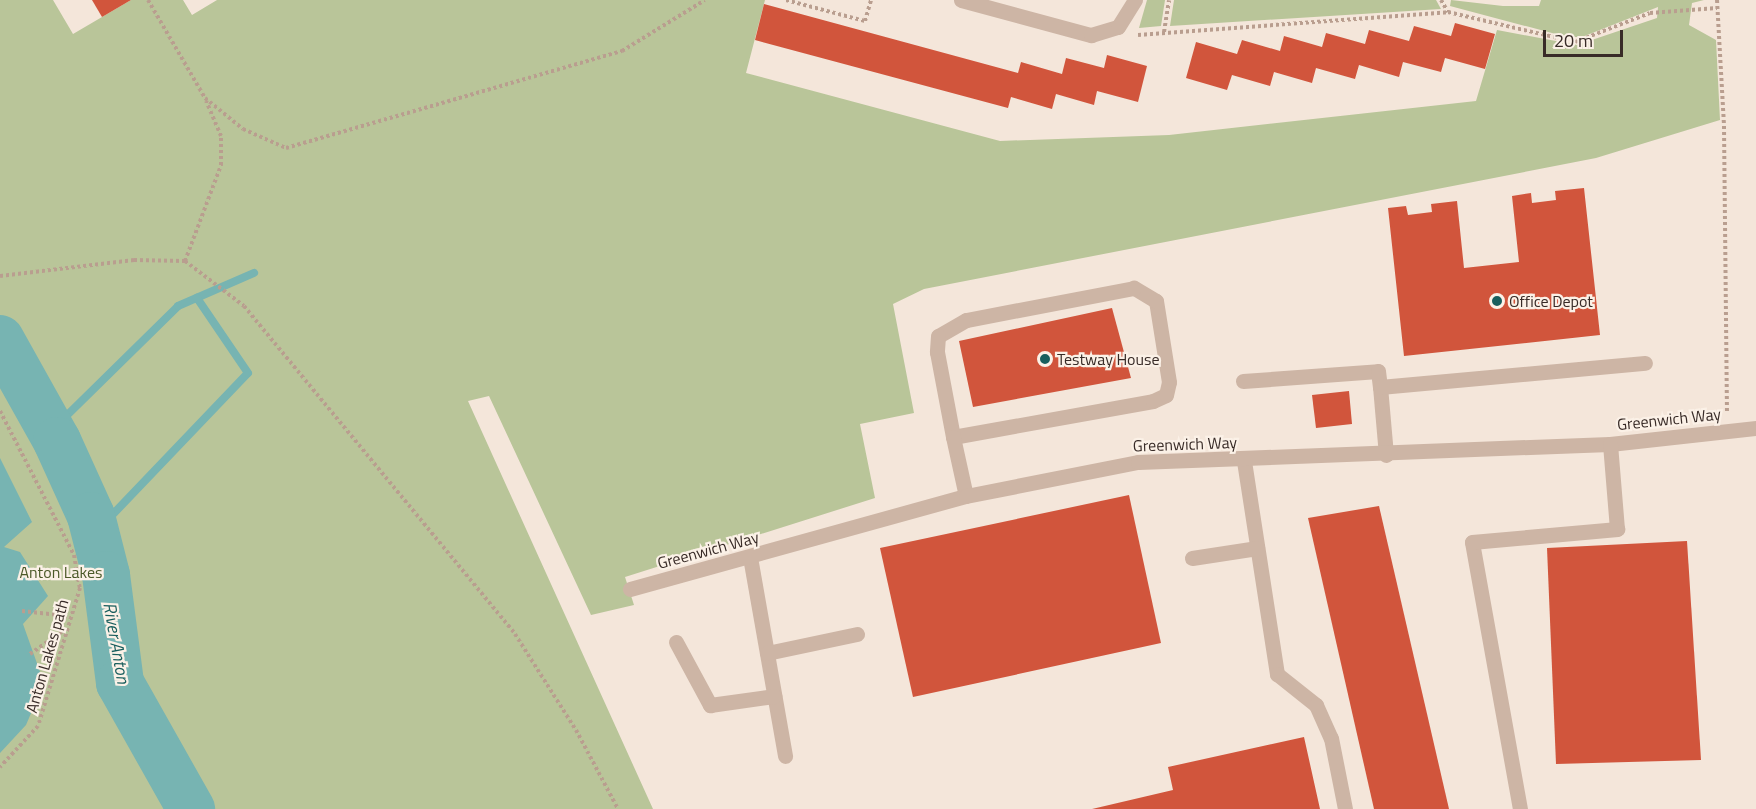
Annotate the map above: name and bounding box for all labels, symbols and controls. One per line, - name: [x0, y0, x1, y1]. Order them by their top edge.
- scale bar: [1546, 18, 1626, 56]
- text: 20 m: [1554, 27, 1593, 54]
- place label: Office Depot: [1509, 291, 1593, 311]
- marker: Office Depot: [1490, 294, 1504, 308]
- place label: Testway House: [1057, 349, 1160, 369]
- marker: Testway House: [1038, 352, 1052, 366]
- street label: Greenwich Way: [1616, 404, 1722, 434]
- street label: Greenwich Way: [1133, 433, 1237, 455]
- street label: Greenwich Way: [655, 527, 761, 573]
- park label: Anton Lakes: [20, 562, 102, 582]
- street label: Anton Lakes path: [22, 597, 72, 715]
- water label: River Anton: [98, 601, 134, 685]

